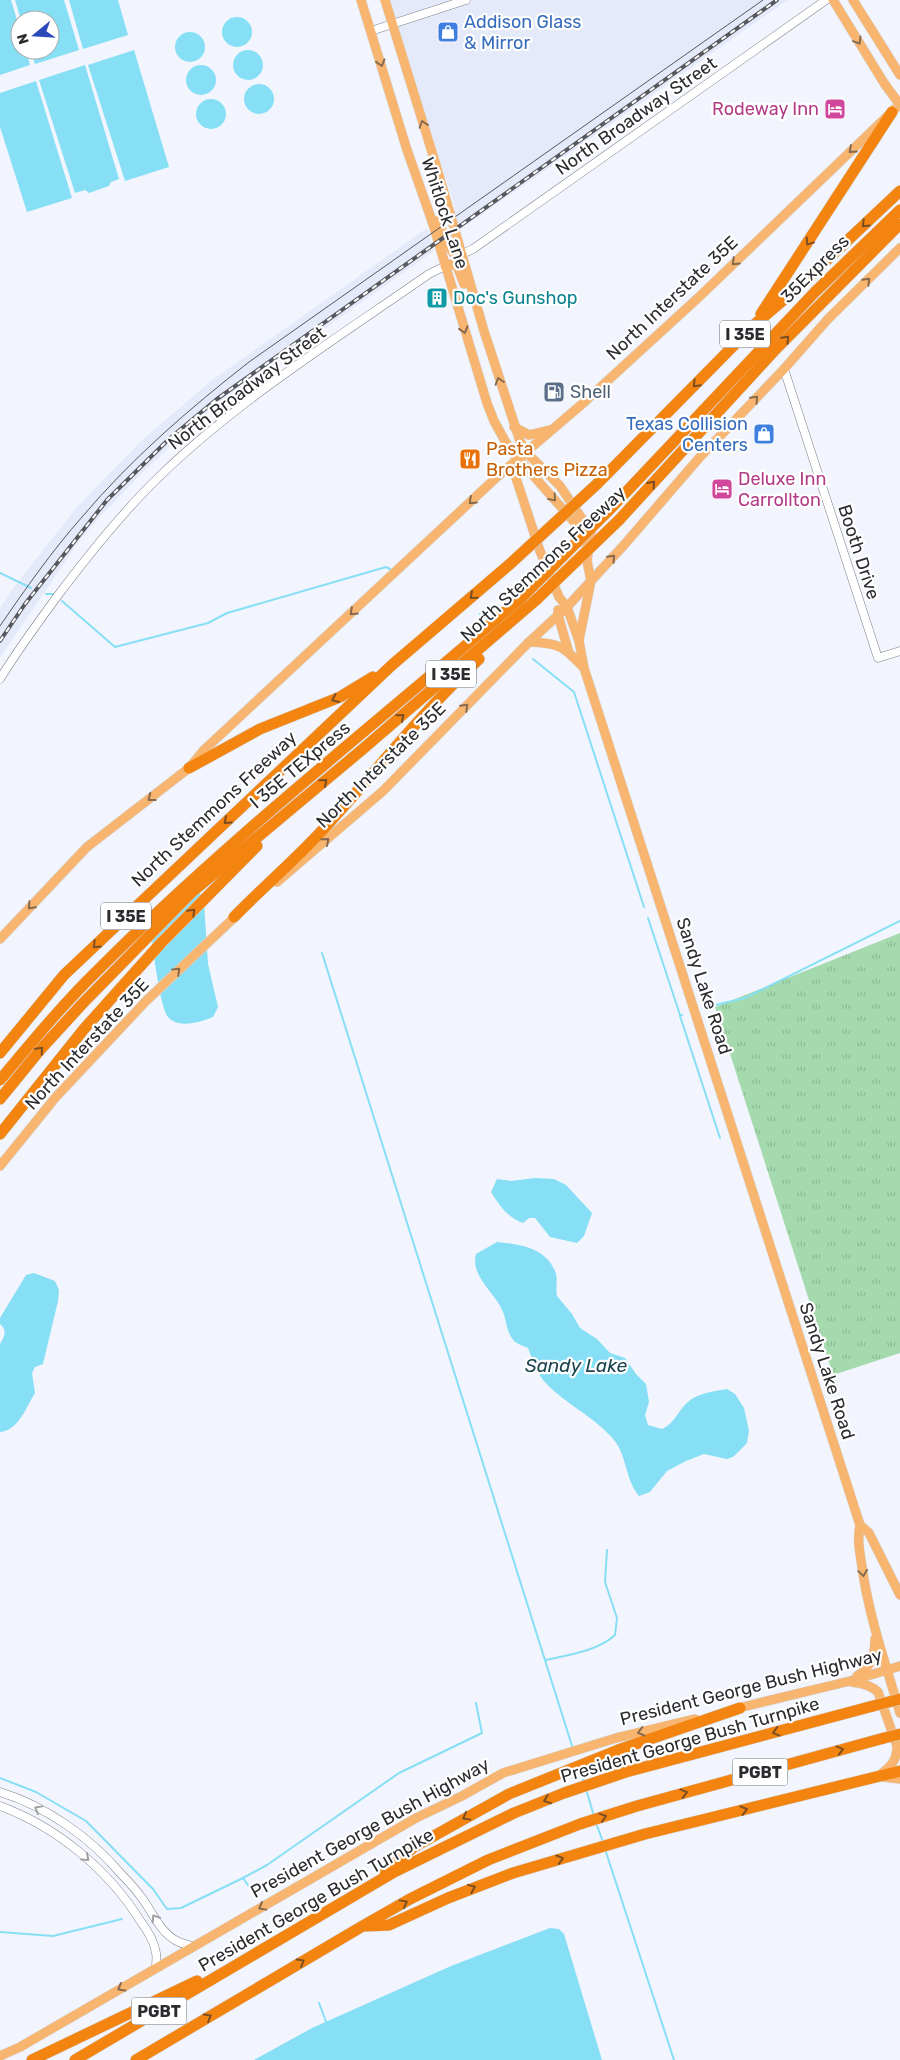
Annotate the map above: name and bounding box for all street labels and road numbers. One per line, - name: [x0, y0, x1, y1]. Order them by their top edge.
- street label: North Broadway Street: [551, 52, 721, 180]
- street label: Whitlock Lane: [417, 154, 473, 272]
- street label: 35Express: [776, 230, 854, 308]
- street label: North Interstate 35E: [602, 231, 742, 365]
- road number: I 35E: [720, 320, 770, 348]
- street label: North Broadway Street: [164, 322, 330, 454]
- street label: North Stemmons Freeway: [456, 482, 630, 646]
- street label: Booth Drive: [833, 502, 885, 602]
- road number: I 35E: [426, 661, 476, 688]
- street label: North Interstate 35E: [312, 697, 450, 833]
- street label: I 35E TEXpress: [245, 717, 355, 813]
- street label: North Stemmons Freeway: [127, 727, 301, 891]
- road number: I 35E: [101, 902, 151, 929]
- street label: Sandy Lake Road: [671, 915, 737, 1057]
- street label: North Interstate 35E: [20, 974, 154, 1114]
- street label: Sandy Lake Road: [794, 1300, 860, 1442]
- street label: President George Bush Highway: [618, 1644, 884, 1730]
- street label: President George Bush Turnpike: [558, 1692, 822, 1788]
- street label: President George Bush Highway: [247, 1753, 493, 1903]
- road number: PGBT: [732, 1758, 788, 1785]
- street label: President George Bush Turnpike: [194, 1823, 438, 1977]
- road number: PGBT: [132, 1998, 186, 2024]

